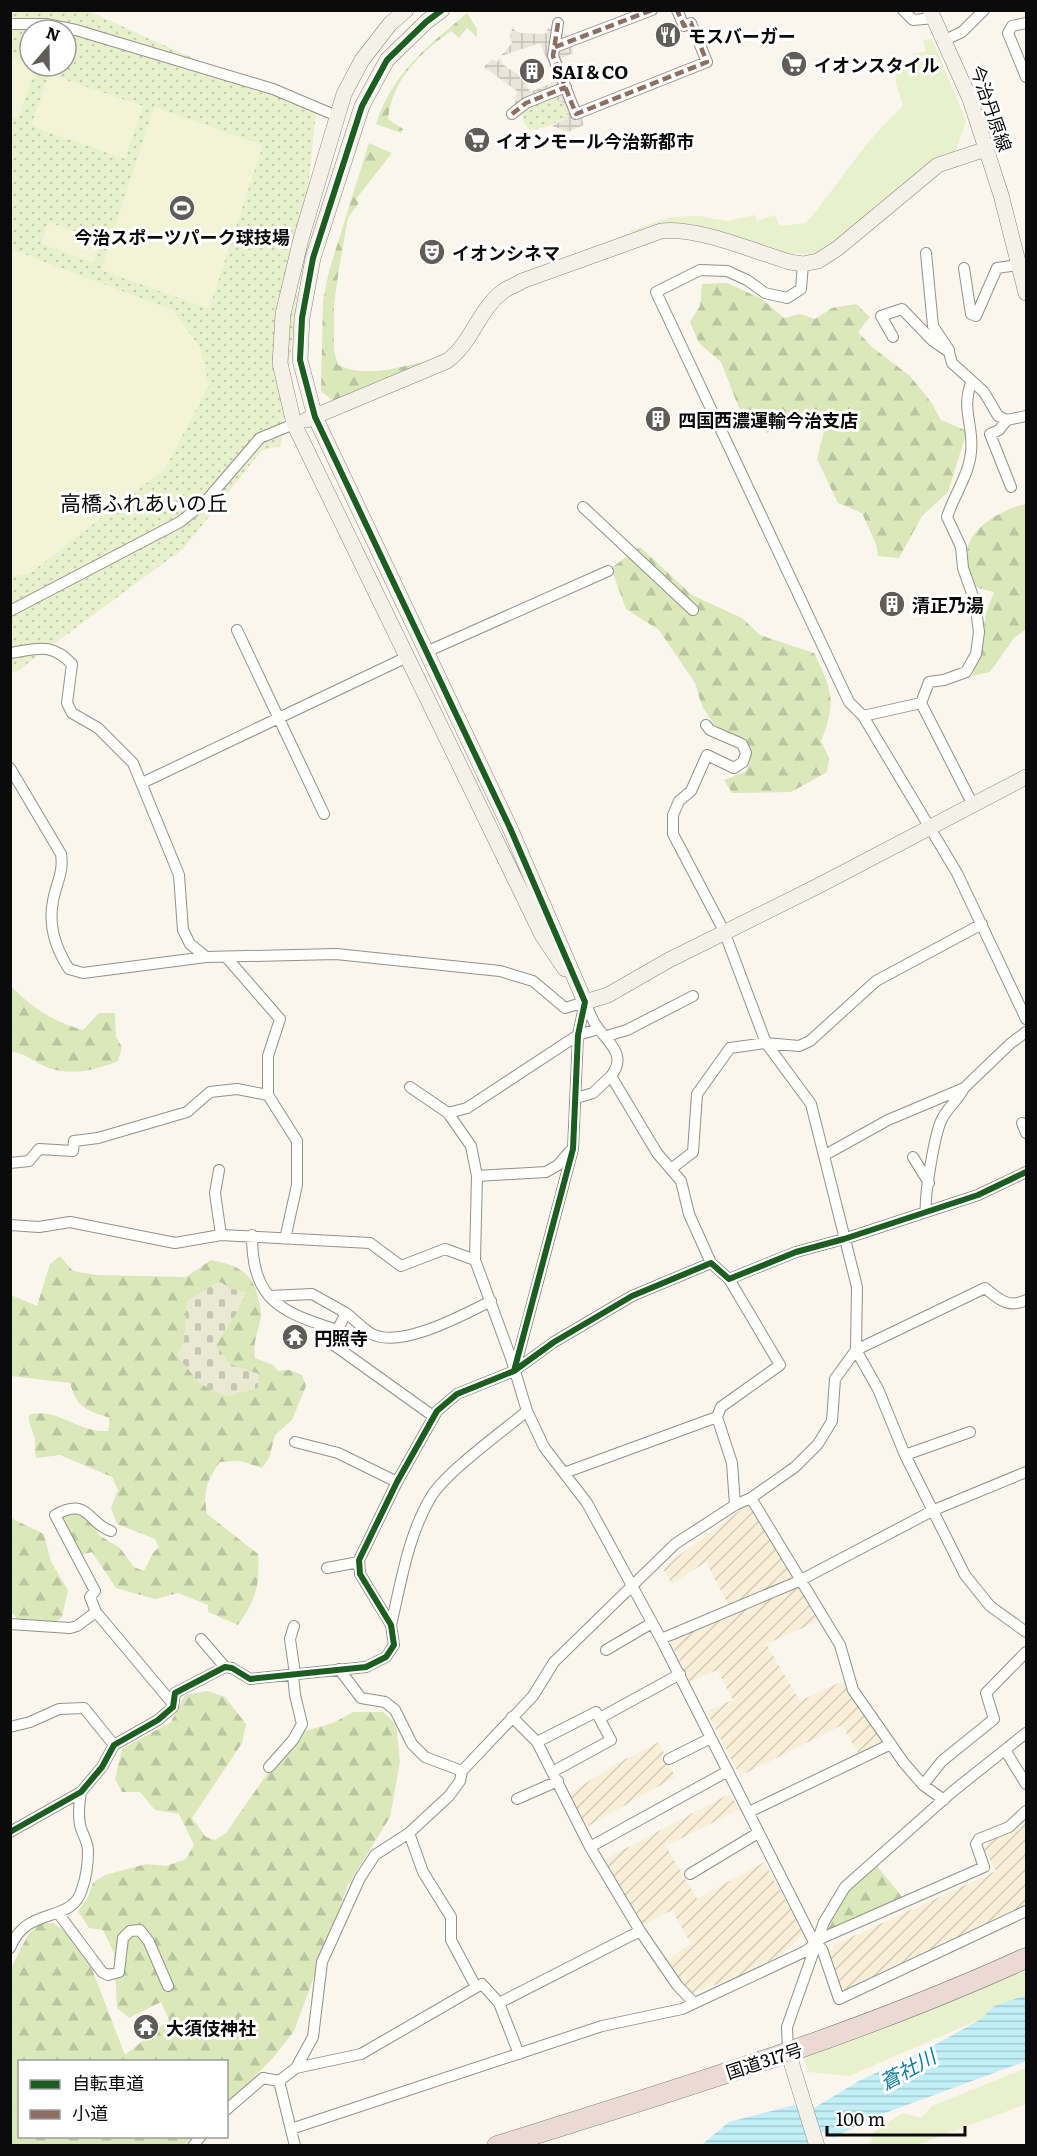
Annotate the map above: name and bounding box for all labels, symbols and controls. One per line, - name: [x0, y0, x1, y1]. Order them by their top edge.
- north arrow: [18, 18, 78, 78]
- text: N: [43, 19, 64, 47]
- restaurant icon: モスバーガー: [653, 20, 683, 50]
- place label: モスバーガー: [688, 22, 796, 49]
- supermarket icon: イオンスタイル: [779, 49, 809, 79]
- place label: イオンスタイル: [814, 51, 940, 78]
- building icon: SAI＆CO: [517, 56, 547, 86]
- place label: SAI＆CO: [552, 58, 628, 85]
- street label: 今治丹原線: [965, 61, 1019, 155]
- supermarket icon: イオンモール今治新都市: [462, 125, 492, 155]
- place label: イオンモール今治新都市: [496, 127, 694, 154]
- sports icon: 今治スポーツパーク球技場: [167, 193, 197, 223]
- place label: 今治スポーツパーク球技場: [74, 223, 290, 250]
- theatre icon: イオンシネマ: [417, 237, 447, 267]
- place label: イオンシネマ: [452, 239, 560, 266]
- building icon: 四国西濃運輸今治支店: [643, 404, 673, 434]
- place label: 四国西濃運輸今治支店: [678, 406, 858, 433]
- district label: 高橋ふれあいの丘: [60, 486, 228, 517]
- building icon: 清正乃湯: [877, 589, 907, 619]
- place label: 清正乃湯: [912, 591, 984, 618]
- temple icon: 円照寺: [280, 1322, 310, 1352]
- place label: 円照寺: [314, 1324, 368, 1351]
- temple icon: 大須伎神社: [131, 2012, 161, 2042]
- place label: 大須伎神社: [166, 2014, 256, 2041]
- street label: 国道317号: [722, 2035, 806, 2085]
- water label: 蒼社川: [873, 2039, 942, 2096]
- legend: [18, 2060, 228, 2138]
- text: 自転車道: [72, 2069, 144, 2096]
- text: 小道: [72, 2099, 108, 2126]
- scale bar: [827, 2099, 965, 2137]
- text: 100 m: [836, 2105, 885, 2132]

